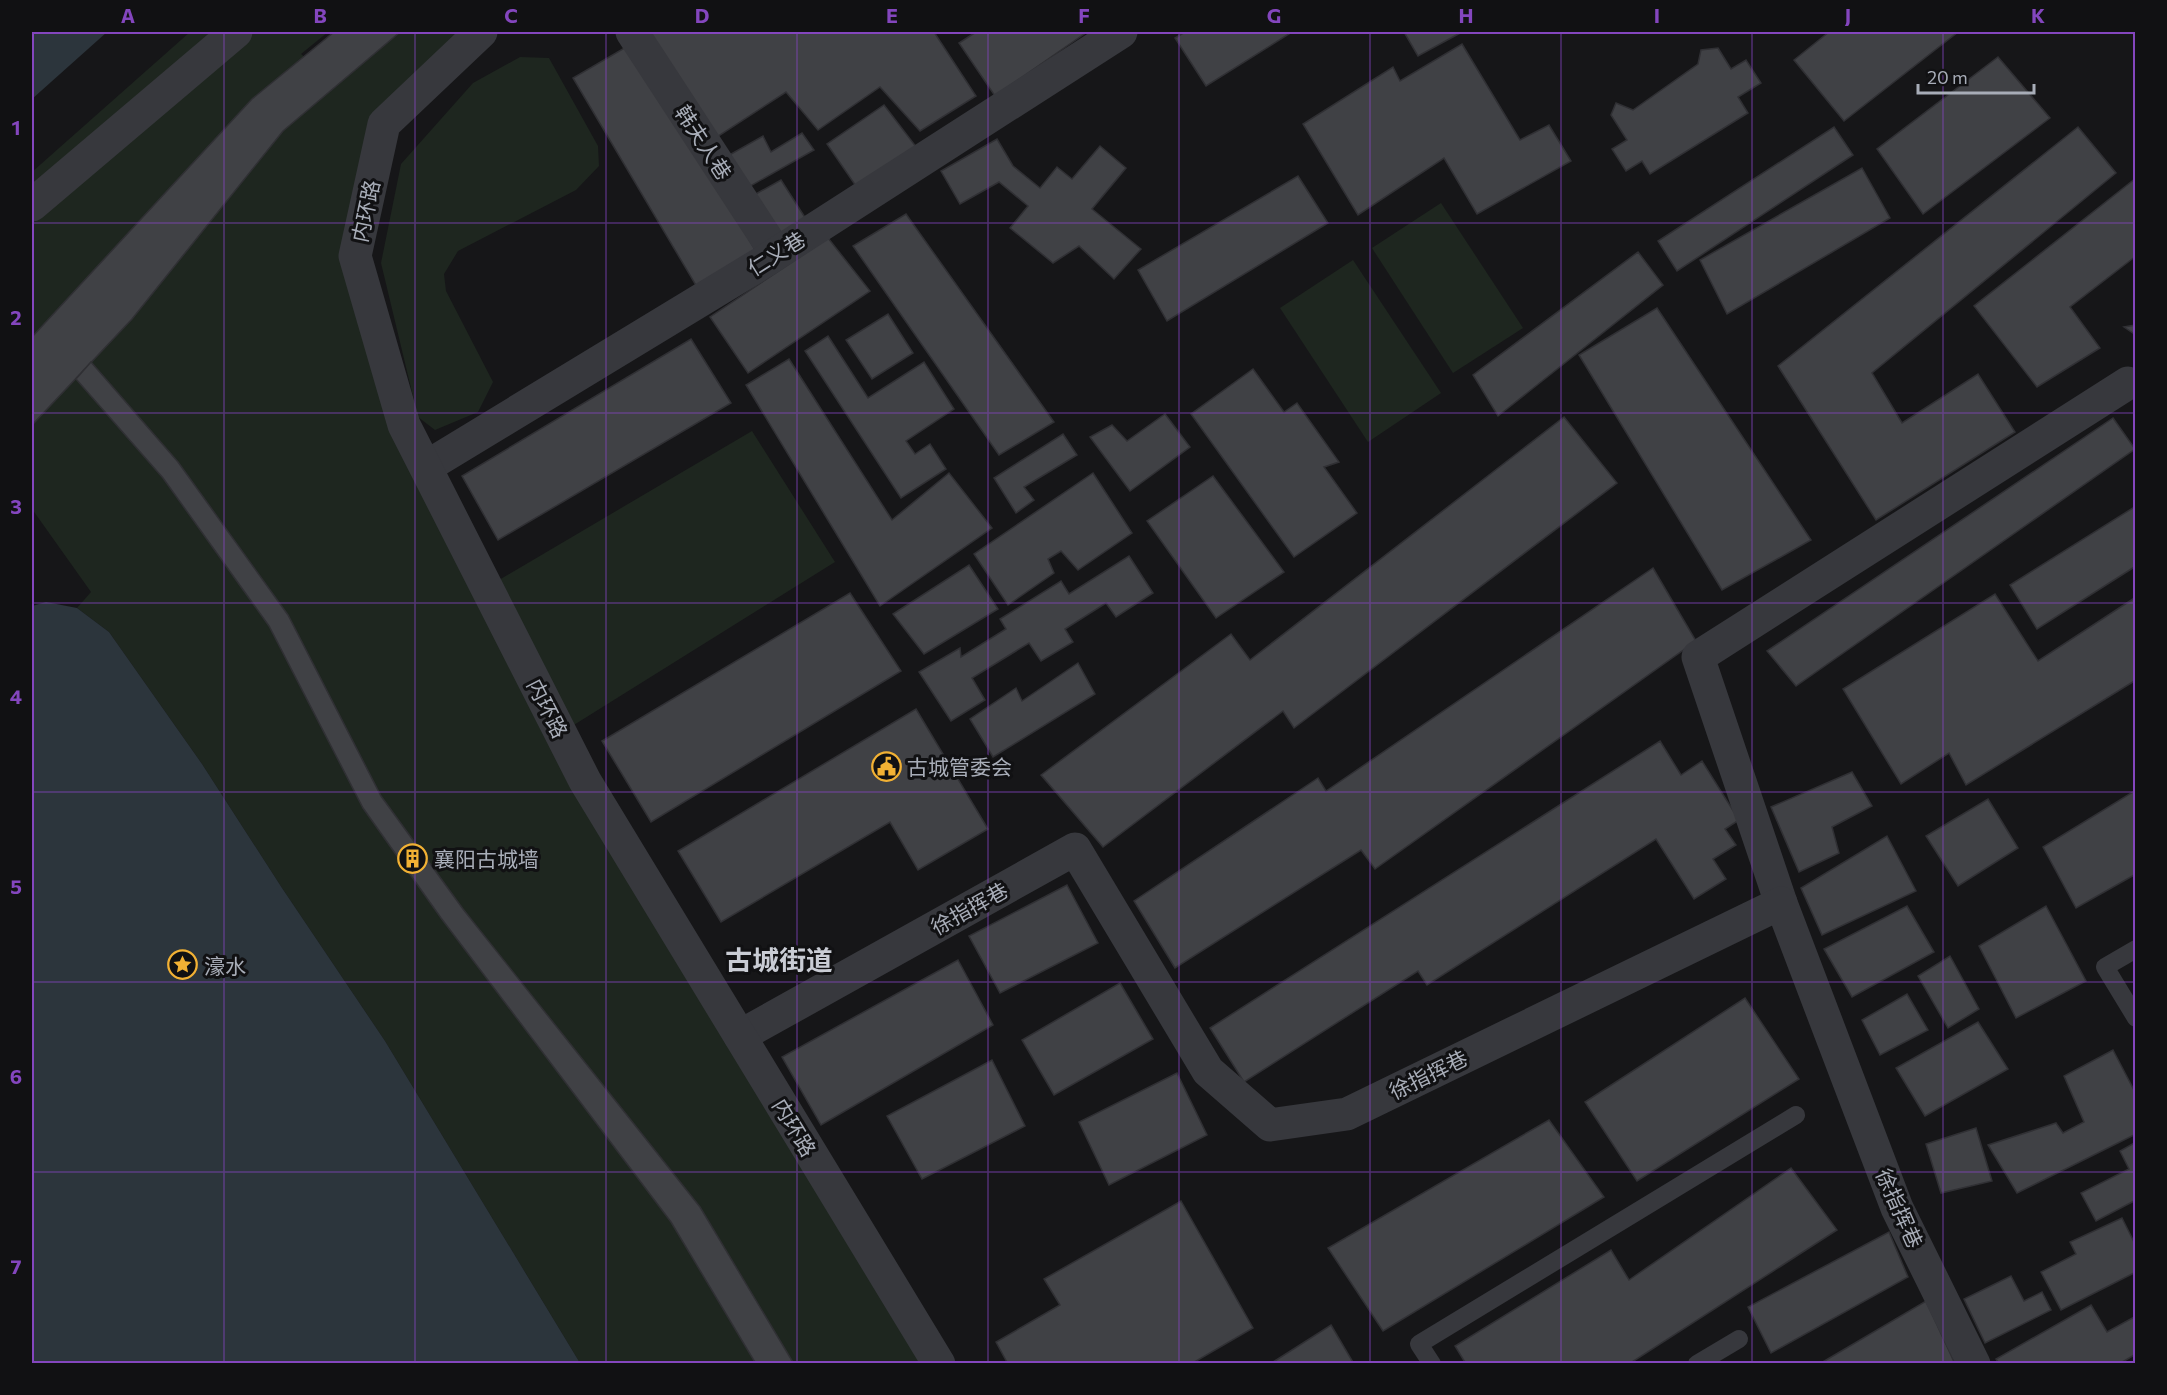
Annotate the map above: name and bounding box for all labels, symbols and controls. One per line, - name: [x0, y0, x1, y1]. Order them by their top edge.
- text: A: [121, 3, 135, 27]
- text: B: [313, 3, 327, 27]
- text: C: [504, 3, 518, 27]
- text: D: [695, 3, 709, 27]
- text: E: [886, 3, 898, 27]
- text: F: [1078, 3, 1090, 27]
- text: G: [1267, 3, 1281, 27]
- text: H: [1459, 3, 1474, 27]
- text: I: [1654, 3, 1660, 27]
- text: J: [1845, 3, 1851, 27]
- text: K: [2031, 3, 2045, 27]
- scale bar: [1918, 57, 2034, 95]
- text: 20 m: [1927, 66, 1968, 88]
- street label: 韩夫人巷: [671, 100, 737, 184]
- text: 1: [11, 115, 21, 139]
- street label: 内环路: [346, 178, 384, 244]
- street label: 仁义巷: [743, 226, 809, 280]
- text: 2: [10, 305, 22, 329]
- text: 3: [10, 494, 22, 518]
- street label: 内环路: [523, 674, 573, 742]
- text: 4: [10, 684, 22, 708]
- public building icon: 古城管委会: [870, 750, 902, 782]
- place label: 古城管委会: [907, 754, 1012, 779]
- building icon: 襄阳古城墙: [397, 842, 429, 874]
- place label: 襄阳古城墙: [434, 846, 539, 871]
- text: 5: [10, 874, 22, 898]
- street label: 徐指挥巷: [926, 877, 1012, 939]
- district label: 古城街道: [725, 943, 833, 976]
- place icon: 濠水: [167, 949, 199, 981]
- place label: 濠水: [204, 953, 246, 978]
- street label: 徐指挥巷: [1385, 1044, 1471, 1104]
- text: 6: [10, 1064, 22, 1088]
- street label: 内环路: [768, 1094, 822, 1160]
- street label: 徐指挥巷: [1871, 1165, 1929, 1251]
- text: 7: [11, 1254, 22, 1278]

